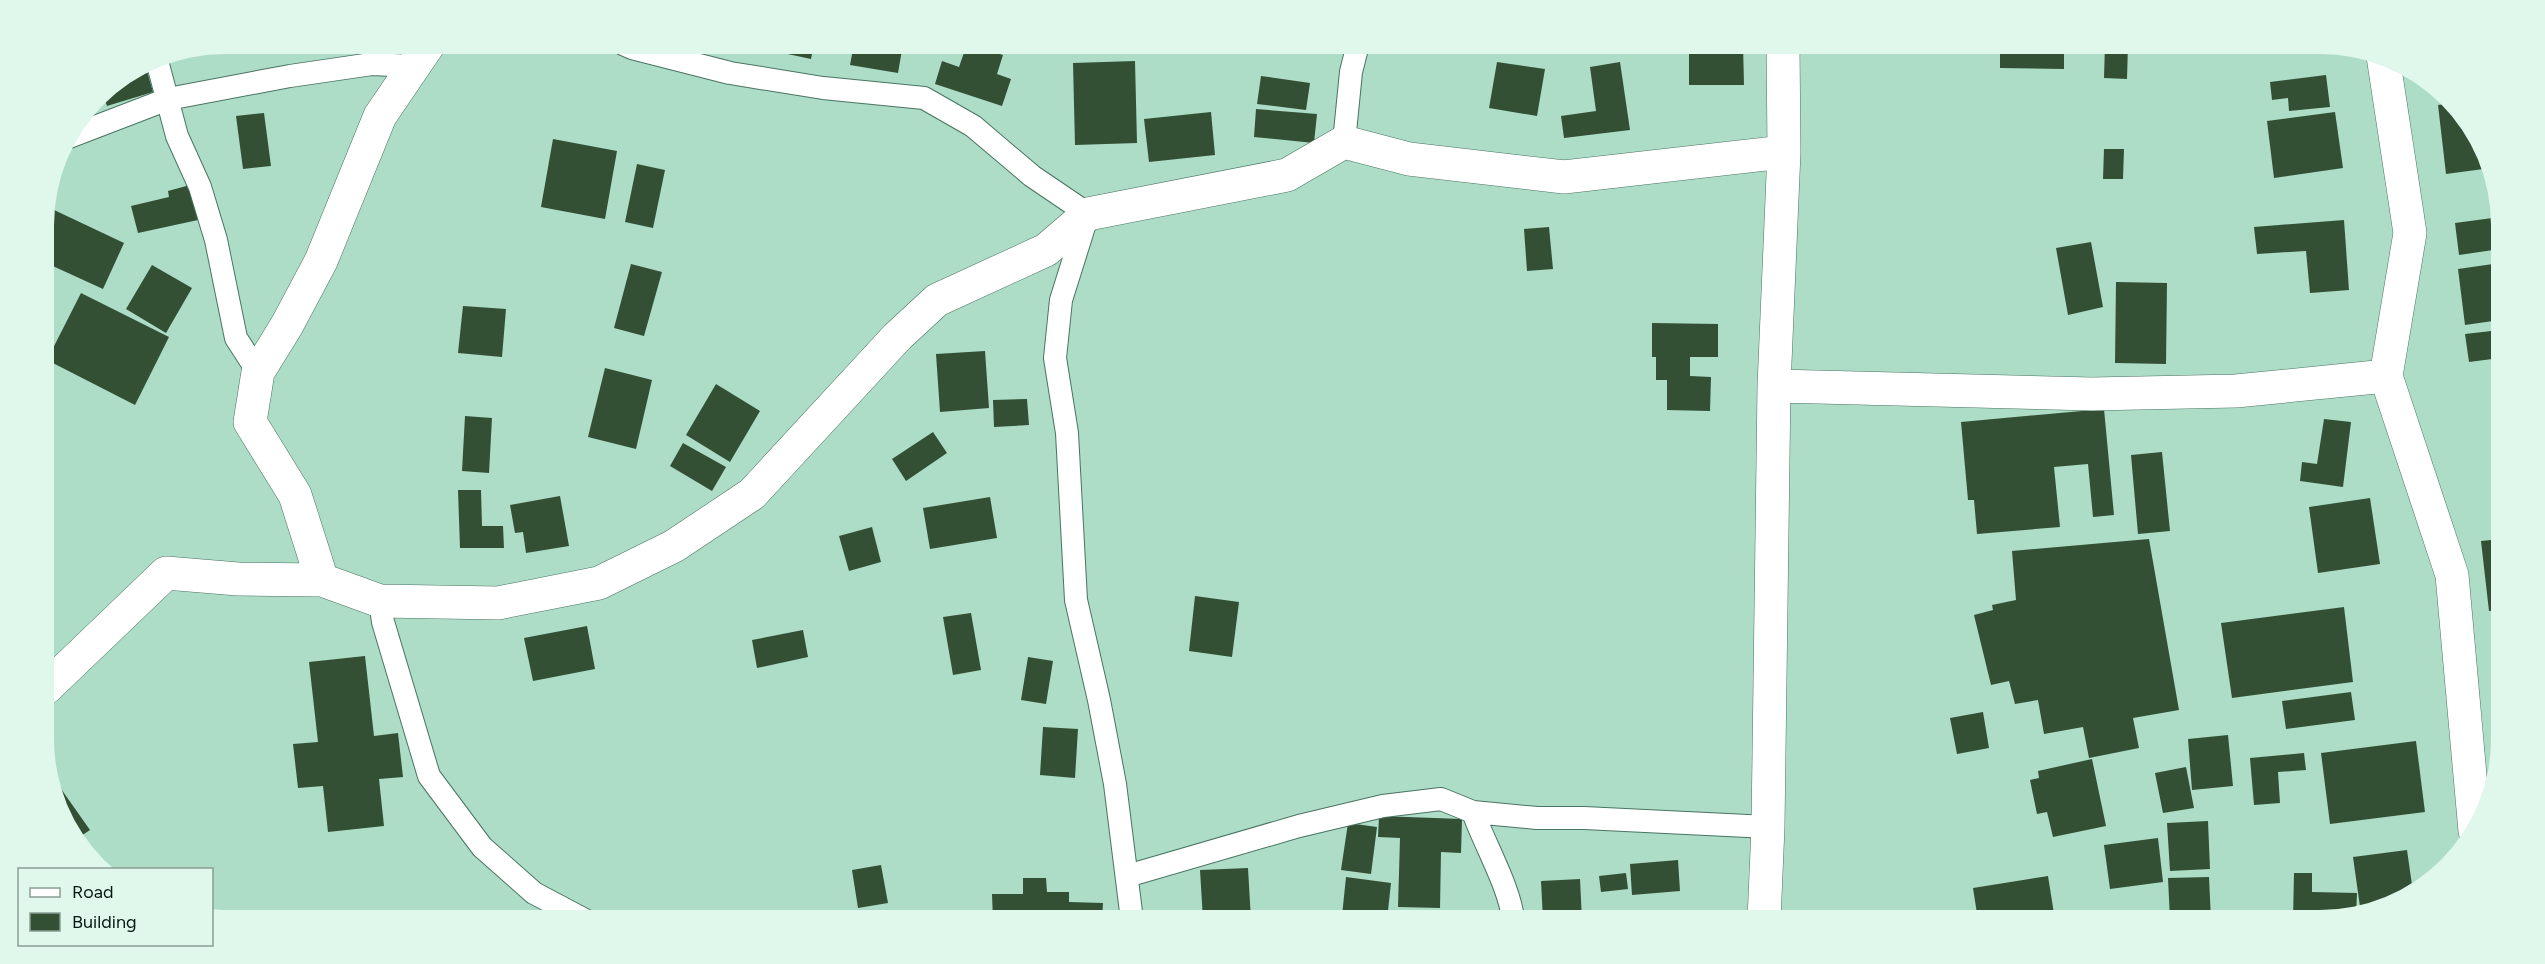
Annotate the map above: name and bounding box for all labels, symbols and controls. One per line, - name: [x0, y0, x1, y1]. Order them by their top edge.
- legend: [18, 868, 213, 946]
- text: Road: [72, 881, 113, 903]
- text: Building: [72, 911, 137, 933]

